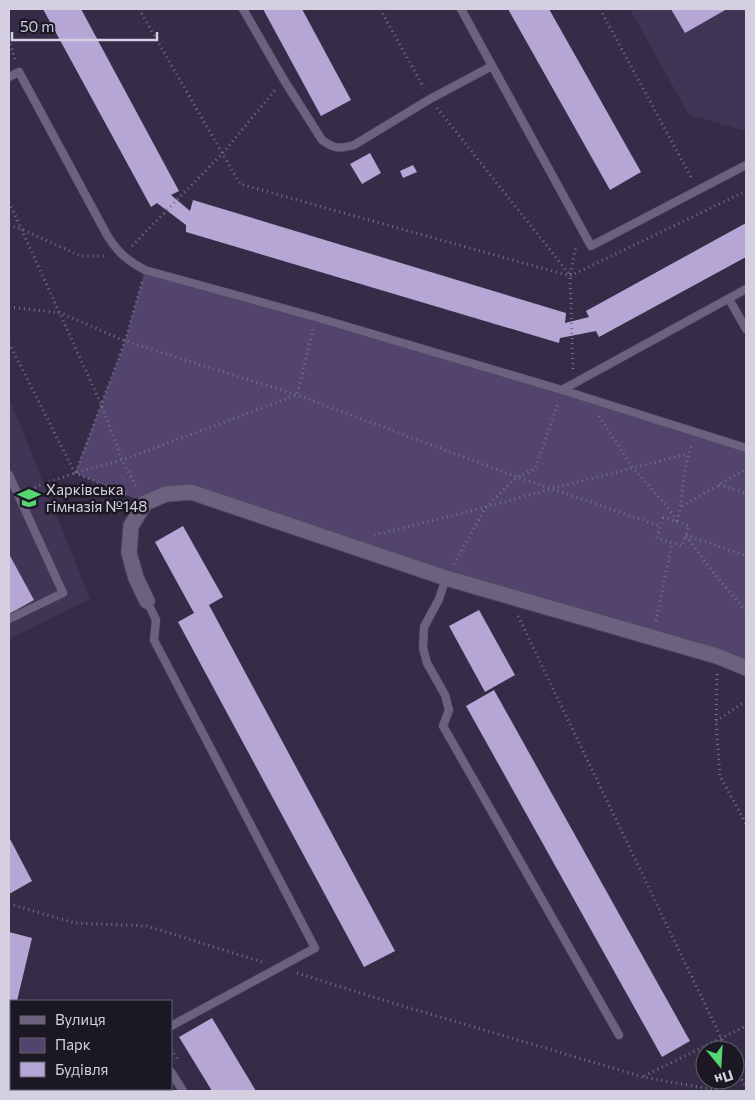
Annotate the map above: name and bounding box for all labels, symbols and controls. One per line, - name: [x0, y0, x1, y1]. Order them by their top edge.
- scale bar: [12, 10, 158, 42]
- text: 50 m: [20, 17, 54, 35]
- place label: Харківська гімназія №148: [46, 480, 147, 515]
- school or university icon: Харківська гімназія №148: [16, 485, 42, 511]
- legend: [10, 1000, 172, 1090]
- text: Вулиця: [55, 1010, 106, 1028]
- text: Парк: [55, 1035, 91, 1053]
- north arrow: [695, 1040, 745, 1090]
- text: Будівля: [55, 1060, 108, 1078]
- text: Пн: [713, 1067, 736, 1089]

